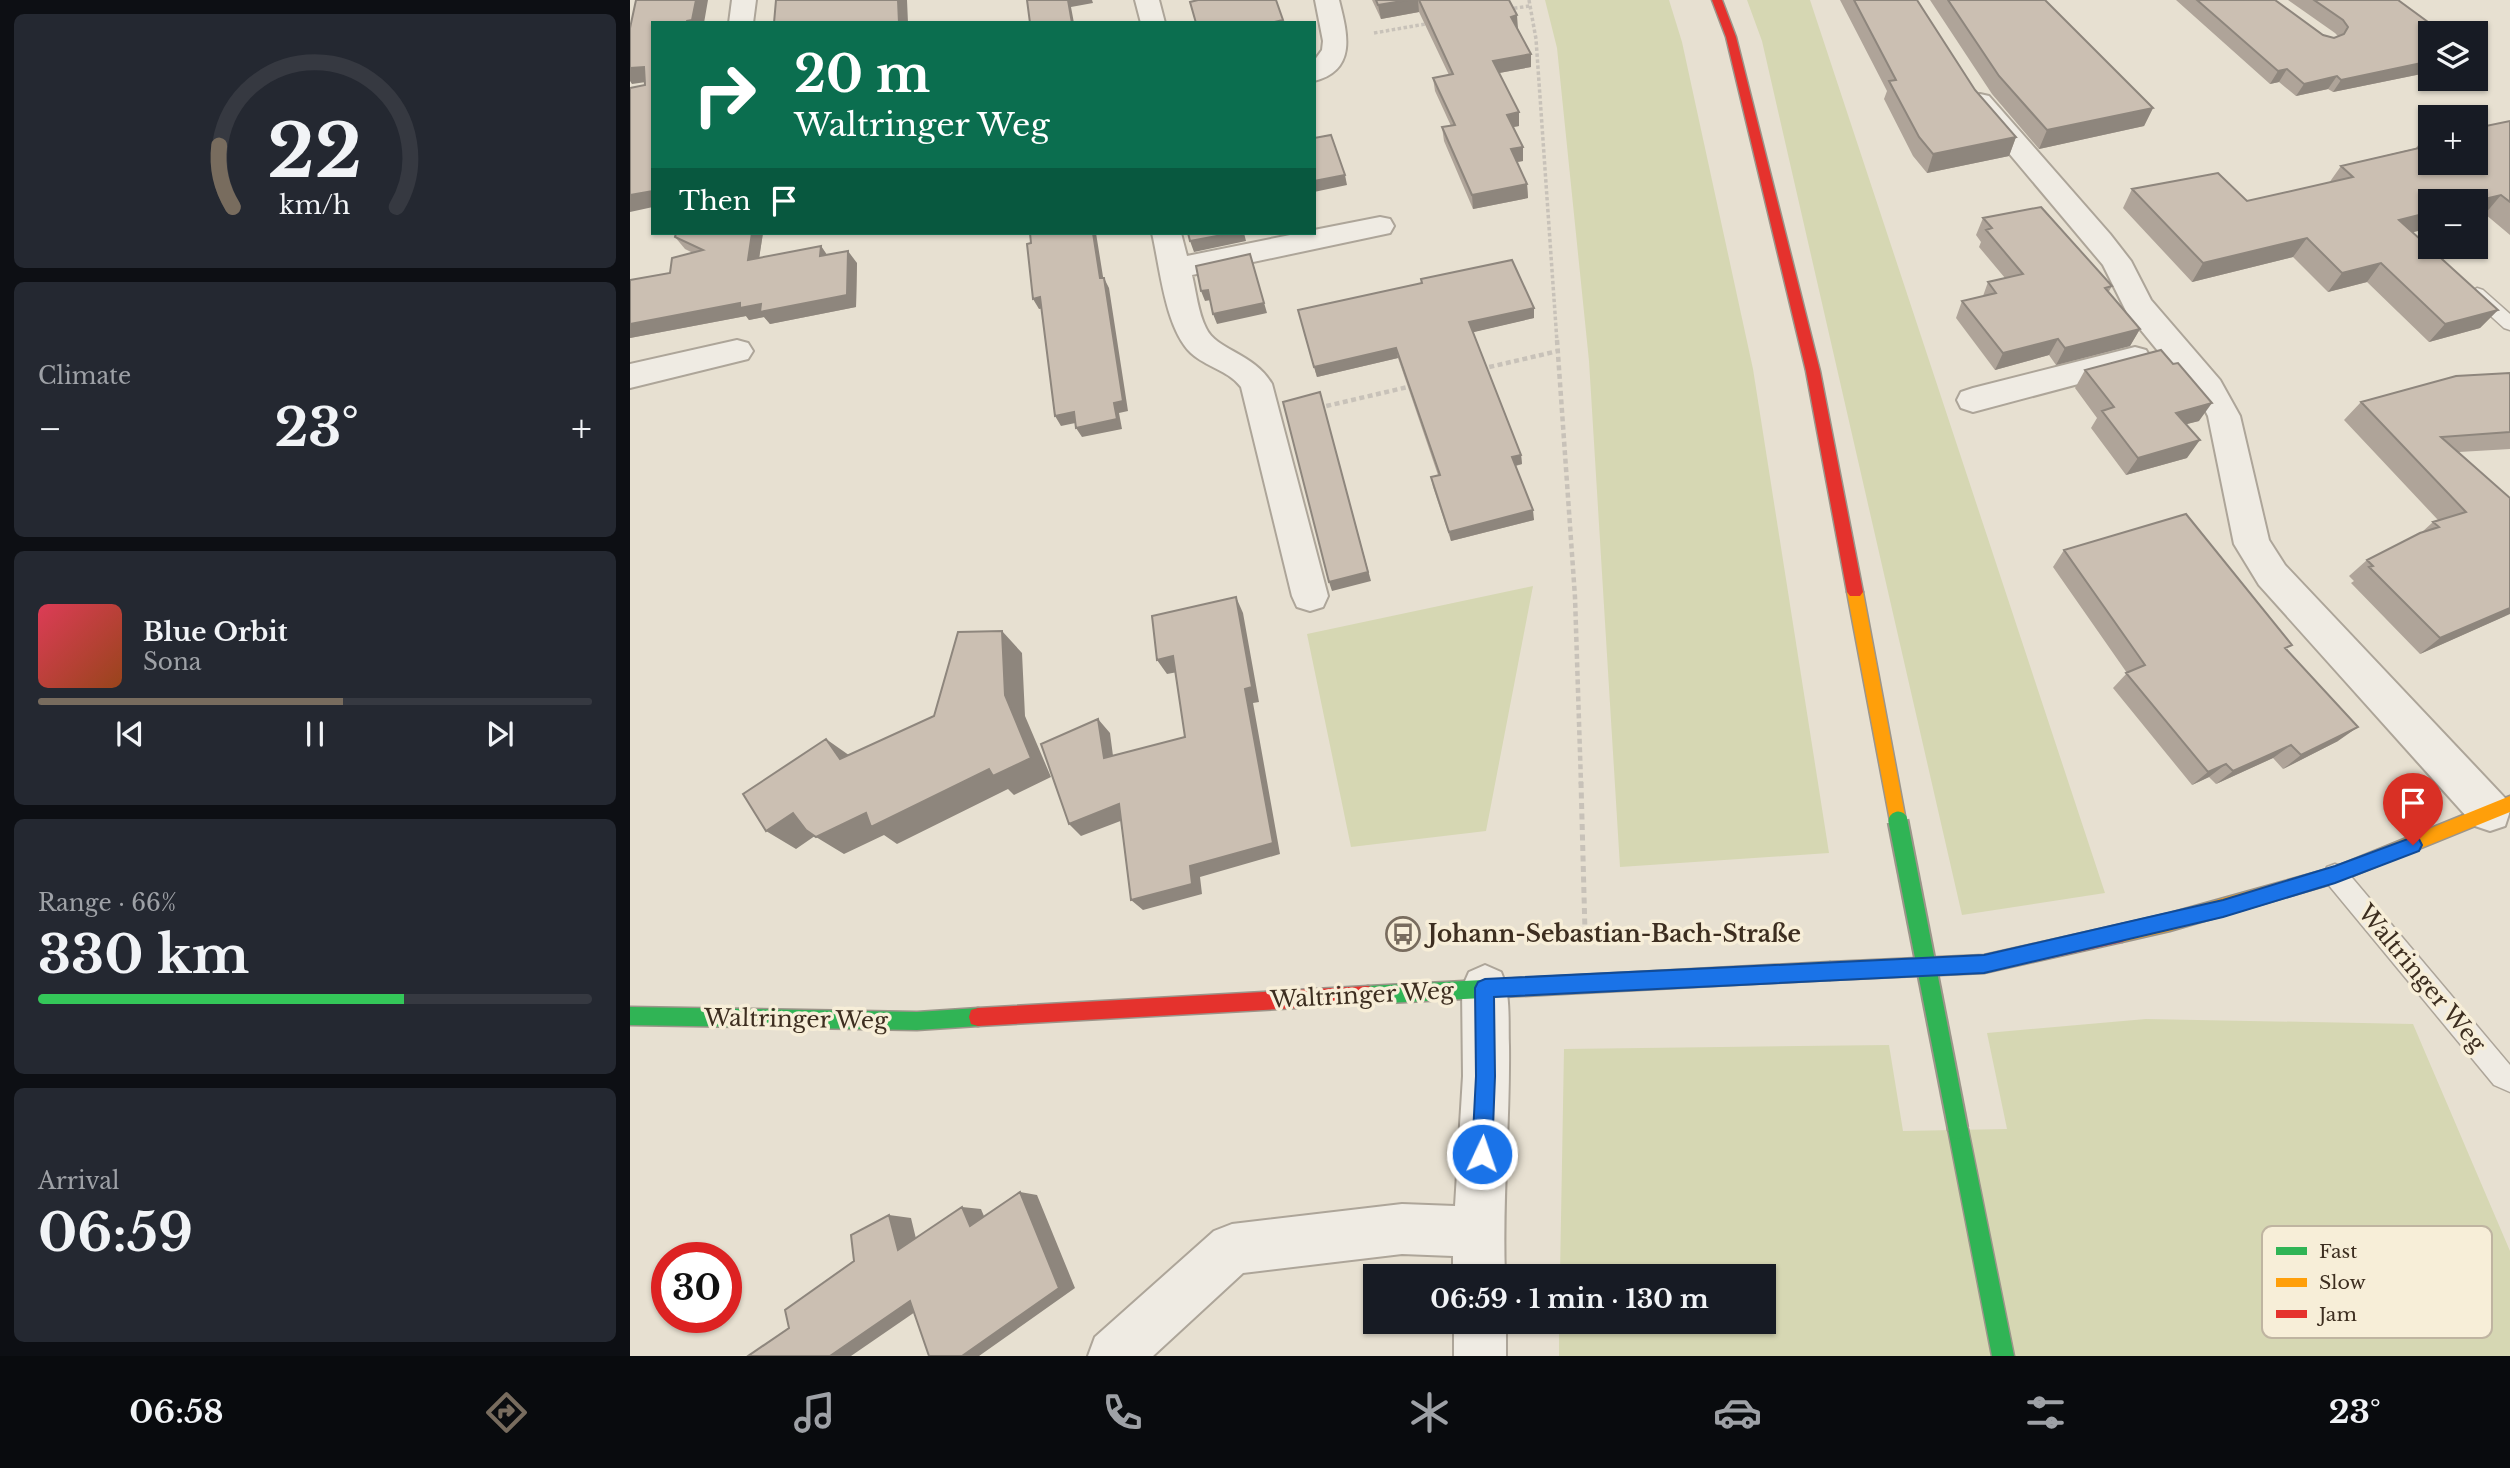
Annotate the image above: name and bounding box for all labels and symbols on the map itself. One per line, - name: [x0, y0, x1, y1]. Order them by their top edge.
- pin: [2383, 773, 2443, 845]
- street label: Waltringer Weg: [2352, 898, 2492, 1058]
- bus stop icon: Johann-Sebastian-Bach-Straße: [1384, 915, 1422, 953]
- place label: Johann-Sebastian-Bach-Straße: [1424, 920, 1801, 948]
- street label: Waltringer Weg: [1269, 976, 1455, 1014]
- street label: Waltringer Weg: [703, 1003, 888, 1035]
- position arrow: [1445, 1117, 1519, 1191]
- legend: [2262, 1226, 2492, 1338]
- text: Fast: [2319, 1240, 2358, 1263]
- speed limit sign: 30: [651, 1242, 742, 1333]
- text: Slow: [2319, 1271, 2366, 1294]
- text: Jam: [2316, 1303, 2357, 1326]

